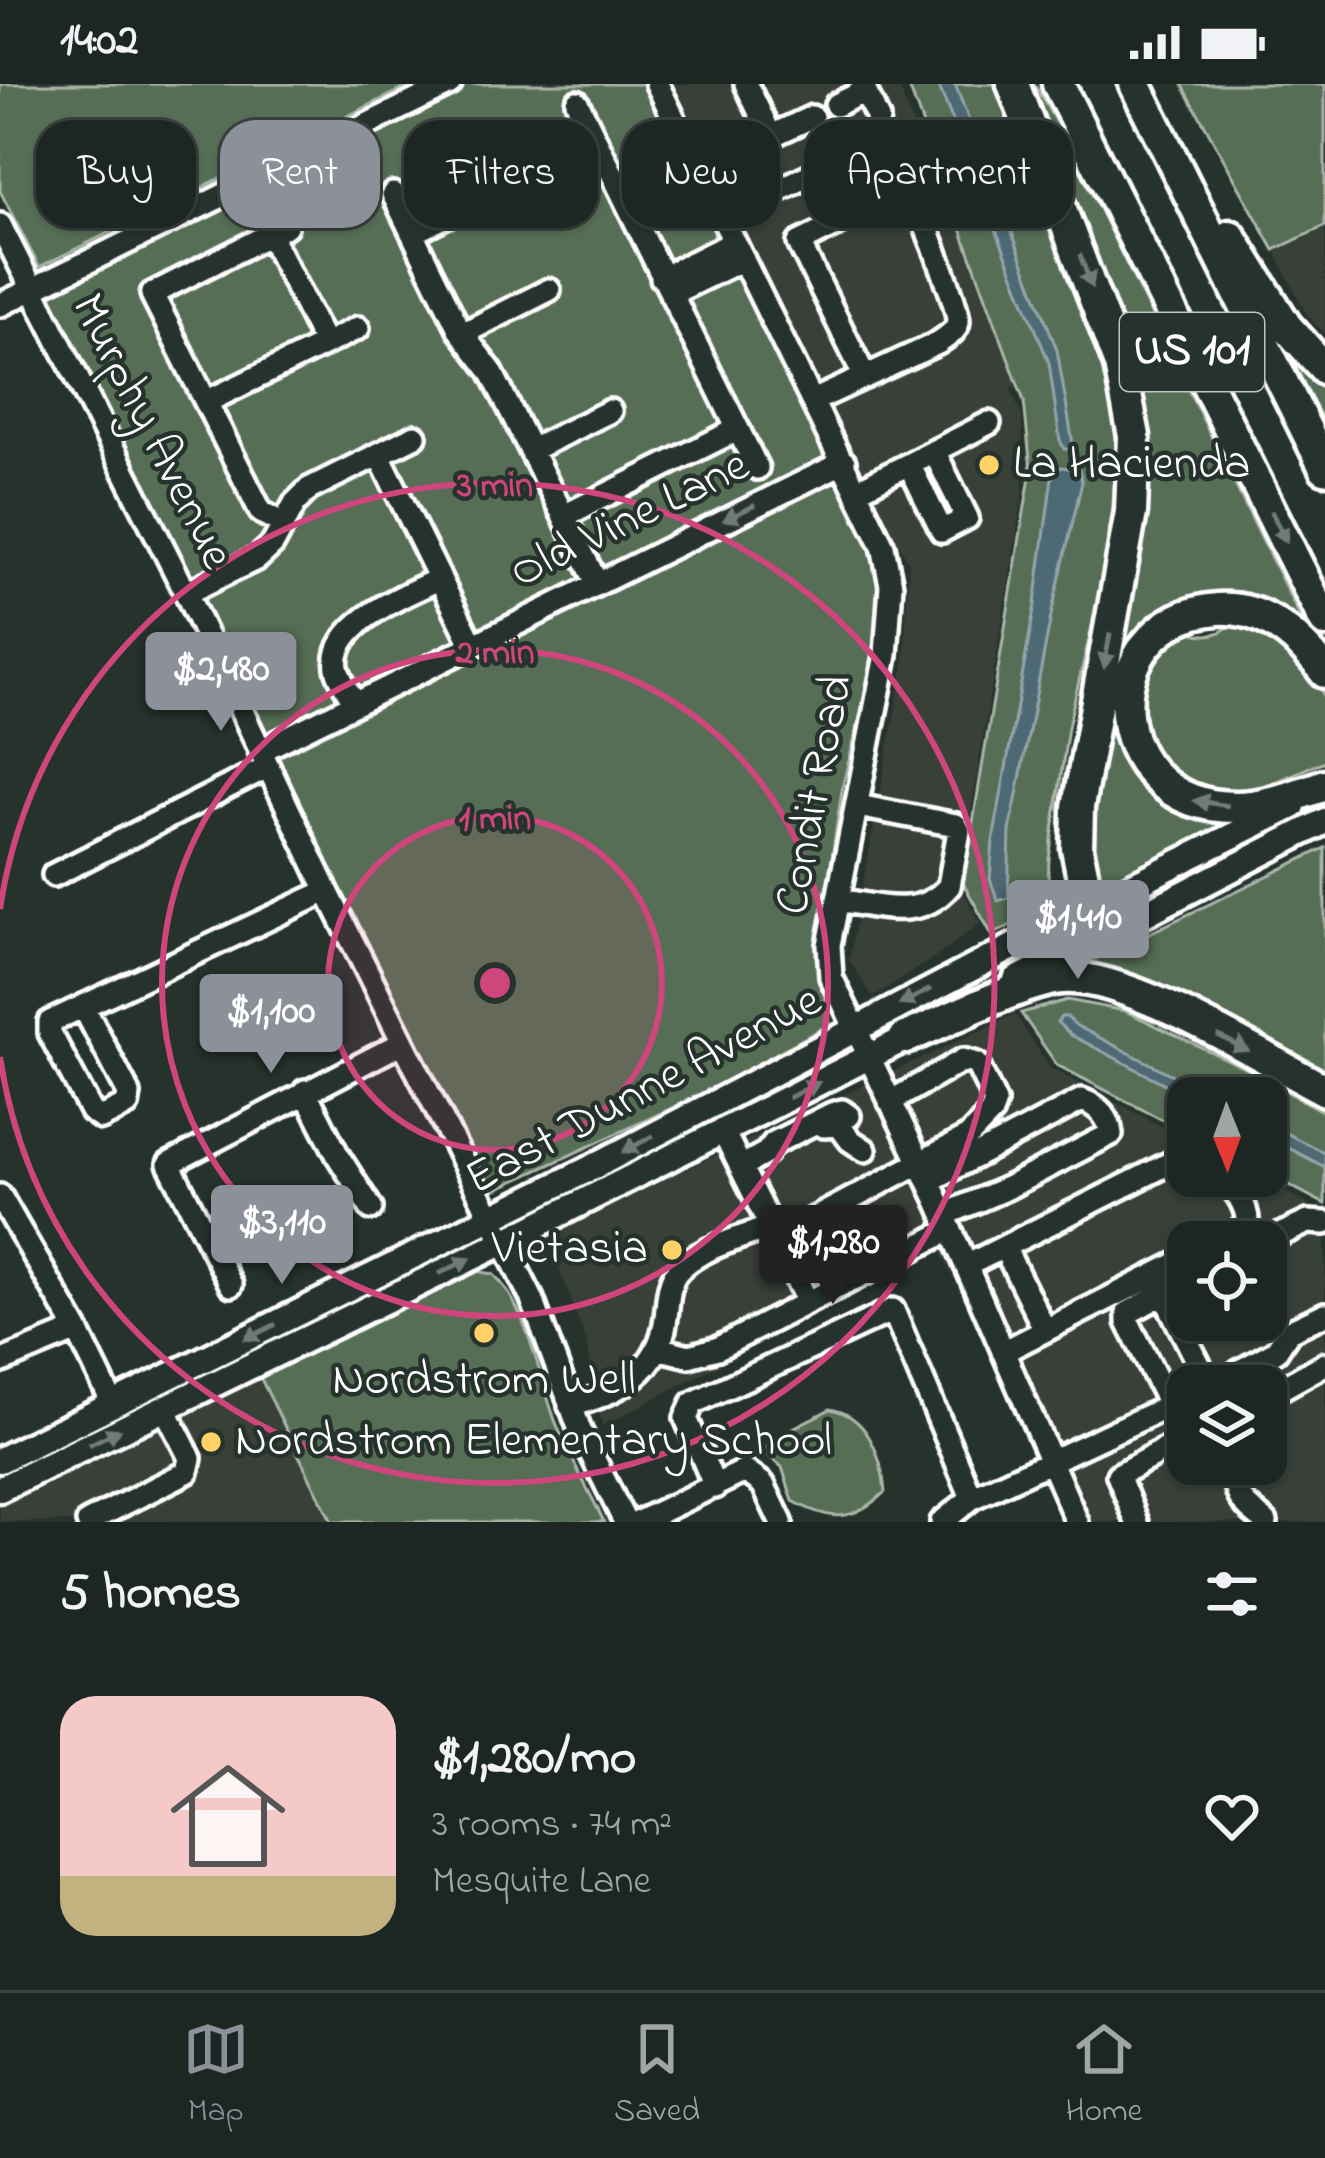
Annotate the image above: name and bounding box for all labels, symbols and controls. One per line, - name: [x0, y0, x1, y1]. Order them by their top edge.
- text: 14:02: [60, 9, 138, 75]
- chip: Buy: [36, 120, 196, 228]
- chip: Rent: [220, 120, 380, 228]
- chip: Filters: [404, 120, 598, 228]
- chip: New: [622, 120, 780, 228]
- chip: Apartment: [804, 120, 1073, 228]
- one-way arrow: [1077, 254, 1096, 290]
- street label: Murphy Avenue: [51, 282, 251, 582]
- road number: US 101: [1120, 313, 1264, 391]
- place label: La Hacienda: [1013, 430, 1251, 500]
- street label: Old Vine Lane: [499, 432, 762, 608]
- marker: La Hacienda: [976, 452, 1002, 478]
- text: 3 min: [456, 461, 533, 514]
- one-way arrow: [721, 503, 756, 523]
- one-way arrow: [1268, 510, 1288, 544]
- text: 2 min: [454, 628, 535, 681]
- pin: $2,480: [123, 632, 319, 734]
- one-way arrow: [1097, 633, 1116, 671]
- text: $2,480: [172, 642, 270, 699]
- street label: Condit Road: [758, 669, 874, 921]
- text: 1 min: [459, 794, 531, 847]
- one-way arrow: [1192, 794, 1230, 812]
- pin: $1,410: [980, 880, 1176, 982]
- text: $1,410: [1034, 890, 1122, 947]
- centre of rings: [474, 962, 516, 1004]
- street label: East Dunne Avenue: [453, 967, 835, 1214]
- pin: $1,100: [173, 974, 369, 1076]
- text: $1,100: [227, 984, 315, 1041]
- one-way arrow: [898, 986, 932, 1007]
- one-way arrow: [1216, 1032, 1251, 1053]
- north arrow: [1167, 1077, 1287, 1197]
- map controls: [1167, 1077, 1287, 1485]
- one-way arrow: [786, 1081, 821, 1101]
- one-way arrow: [621, 1133, 656, 1153]
- pin: $3,110: [184, 1185, 380, 1287]
- text: $3,110: [238, 1195, 326, 1252]
- pin: $1,280: [735, 1205, 931, 1307]
- place label: Vietasia: [491, 1215, 648, 1285]
- text: $1,280: [786, 1215, 880, 1272]
- button: locate: [1167, 1221, 1287, 1341]
- marker: Vietasia: [659, 1237, 685, 1263]
- one-way arrow: [438, 1256, 472, 1276]
- marker: Nordstrom Well: [471, 1320, 497, 1346]
- one-way arrow: [243, 1321, 277, 1341]
- place label: Nordstrom Well: [332, 1346, 636, 1416]
- button: layers: [1167, 1365, 1287, 1485]
- place label: Nordstrom Elementary School: [235, 1407, 832, 1477]
- one-way arrow: [88, 1427, 122, 1447]
- marker: Nordstrom Elementary School: [198, 1429, 224, 1455]
- text: 5 homes: [60, 1557, 241, 1632]
- icon: filters: [1199, 1561, 1265, 1627]
- text: $1,280/mo: [432, 1722, 636, 1797]
- icon: home: [156, 1744, 300, 1888]
- icon: heart: [1199, 1783, 1265, 1849]
- text: 3 rooms · 74 m²: [432, 1797, 672, 1854]
- text: Mesquite Lane: [432, 1854, 651, 1911]
- tab: Map: [183, 2016, 249, 2136]
- tab: Saved: [614, 2016, 700, 2136]
- tab: Home: [1066, 2016, 1142, 2136]

